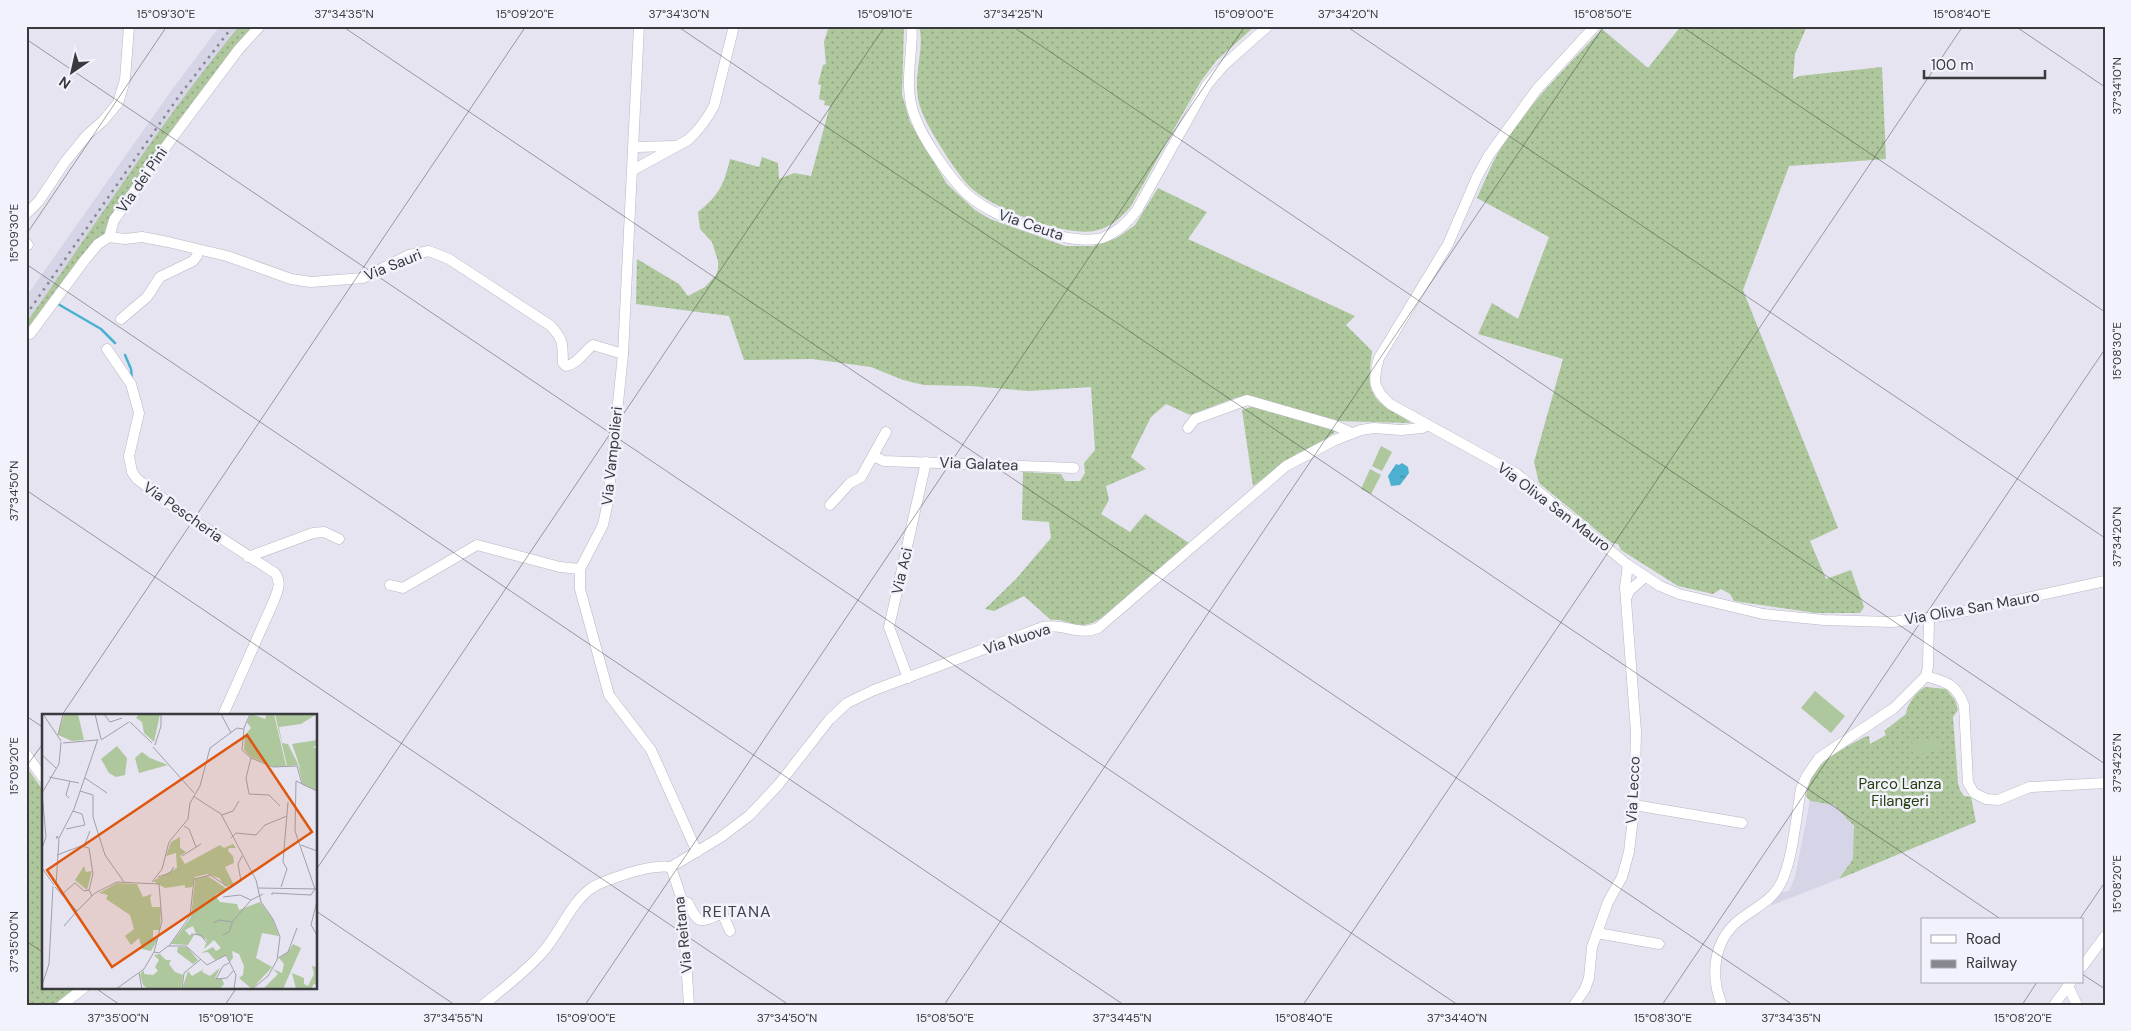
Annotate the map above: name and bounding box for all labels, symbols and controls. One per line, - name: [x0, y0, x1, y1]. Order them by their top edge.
- text: 15°09'30"E: [137, 6, 195, 22]
- text: 37°34'35"N: [314, 6, 374, 22]
- text: 15°09'20"E: [496, 6, 554, 22]
- text: 37°34'30"N: [649, 6, 709, 22]
- text: 15°09'10"E: [857, 6, 913, 22]
- text: 37°34'25"N: [983, 6, 1043, 22]
- text: 15°09'00"E: [1214, 6, 1274, 22]
- text: 37°34'20"N: [1318, 6, 1378, 22]
- text: 15°08'50"E: [1574, 6, 1632, 22]
- text: 15°08'40"E: [1933, 6, 1991, 22]
- north arrow: [48, 48, 98, 98]
- scale bar: [1924, 48, 2045, 80]
- text: 100 m: [1931, 55, 1974, 75]
- text: 37°34'10"N: [2109, 57, 2125, 115]
- text: N: [55, 72, 74, 93]
- street label: Via dei Pini: [112, 143, 172, 217]
- text: 15°09'30"E: [6, 204, 22, 262]
- street label: Via Ceuta: [996, 205, 1066, 245]
- street label: Via Sauri: [361, 244, 425, 286]
- text: 15°08'30"E: [2109, 322, 2125, 380]
- street label: Via Vampolieri: [597, 406, 627, 506]
- street label: Via Galatea: [939, 453, 1019, 475]
- street label: Via Oliva San Mauro: [1493, 458, 1615, 556]
- text: 37°34'50"N: [6, 461, 22, 521]
- street label: Via Pescheria: [139, 477, 227, 547]
- text: 37°34'20"N: [2109, 507, 2125, 567]
- street label: Via Aci: [887, 546, 917, 596]
- street label: Via Oliva San Mauro: [1903, 586, 2041, 630]
- street label: Via Nuova: [981, 619, 1053, 659]
- inset map: [42, 714, 318, 988]
- text: 37°34'25"N: [2109, 733, 2125, 793]
- text: 15°09'20"E: [6, 737, 22, 795]
- street label: Via Lecco: [1621, 755, 1645, 824]
- park label: Parco Lanza Filangeri: [1859, 774, 1941, 811]
- text: 15°08'20"E: [2109, 855, 2125, 913]
- street label: Via Reitana: [669, 896, 697, 974]
- district label: REITANA: [702, 901, 772, 922]
- text: 37°35'00"N: [6, 911, 22, 973]
- legend: [1921, 918, 2084, 984]
- text: Road: [1966, 929, 2001, 949]
- text: Railway: [1966, 953, 2018, 973]
- text: 37°35'00"N: [87, 1010, 149, 1026]
- text: 15°09'10"E: [198, 1010, 254, 1026]
- text: 37°34'55"N: [423, 1010, 483, 1026]
- text: 15°09'00"E: [556, 1010, 616, 1026]
- text: 37°34'50"N: [757, 1010, 817, 1026]
- text: 15°08'50"E: [916, 1010, 974, 1026]
- text: 37°34'45"N: [1092, 1010, 1152, 1026]
- text: 15°08'40"E: [1275, 1010, 1333, 1026]
- text: 37°34'40"N: [1427, 1010, 1487, 1026]
- text: 15°08'30"E: [1634, 1010, 1692, 1026]
- text: 37°34'35"N: [1761, 1010, 1821, 1026]
- text: 15°08'20"E: [1994, 1010, 2052, 1026]

